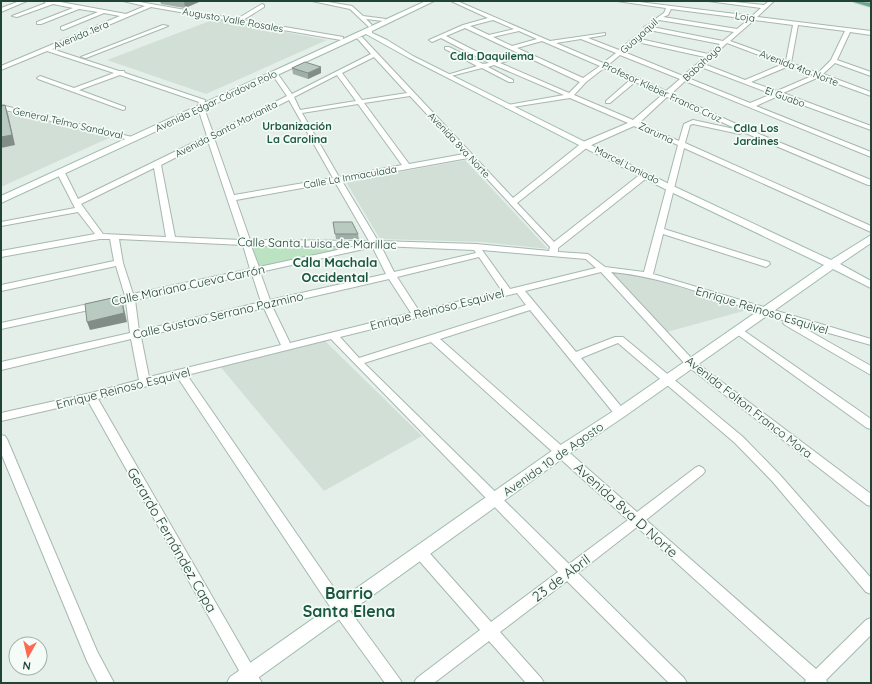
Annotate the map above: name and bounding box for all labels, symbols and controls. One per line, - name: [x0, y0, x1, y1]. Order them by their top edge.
- street label: Augusto Valle Rosales: [182, 5, 285, 35]
- street label: Loja: [734, 9, 756, 25]
- street label: Guayaquil: [617, 16, 661, 56]
- street label: Avenida 1era: [51, 17, 111, 53]
- street label: Babahoyo: [680, 42, 724, 84]
- street label: Avenida 4ta Norte: [758, 47, 841, 89]
- district label: Cdla Daquilema: [450, 49, 534, 63]
- street label: Profesor Kleber Franco Cruz: [600, 59, 724, 126]
- street label: Avenida Edgar Córdova Polo: [153, 67, 279, 135]
- street label: El Guabo: [763, 84, 807, 110]
- street label: Avenida Santa Marianita: [173, 98, 279, 160]
- street label: General Telmo Sandoval: [12, 104, 124, 142]
- street label: Avenida 8va Norte: [425, 109, 493, 181]
- district label: Urbanización La Carolina: [262, 119, 332, 146]
- street label: Zaruma: [636, 119, 676, 147]
- district label: Cdla Los Jardines: [733, 121, 779, 148]
- street label: Marcel Laniado: [592, 143, 662, 187]
- street label: Calle La Inmaculada: [302, 162, 398, 192]
- street label: Calle Santa Luisa de Marillac: [237, 234, 397, 252]
- district label: Cdla Machala Occidental: [293, 254, 377, 285]
- street label: Calle Mariana Cueva Carrón: [110, 261, 266, 309]
- street label: Enrique Reinoso Esquivel: [694, 283, 830, 337]
- street label: Enrique Reinoso Esquivel: [368, 285, 506, 333]
- street label: Calle Gustavo Serrano Pazmino: [131, 288, 305, 342]
- street label: Avenida Folton Franco Mora: [683, 353, 815, 461]
- street label: Enrique Reinoso Esquivel: [54, 364, 192, 412]
- street label: Avenida 10 de Agosto: [500, 419, 606, 499]
- street label: Avenida 8va D Norte: [570, 459, 682, 561]
- street label: Gerardo Fernández Capa: [123, 464, 221, 616]
- street label: 23 de Abril: [528, 550, 594, 606]
- district label: Barrio Santa Elena: [303, 583, 395, 621]
- north arrow: [8, 636, 48, 676]
- text: N: [22, 658, 32, 673]

